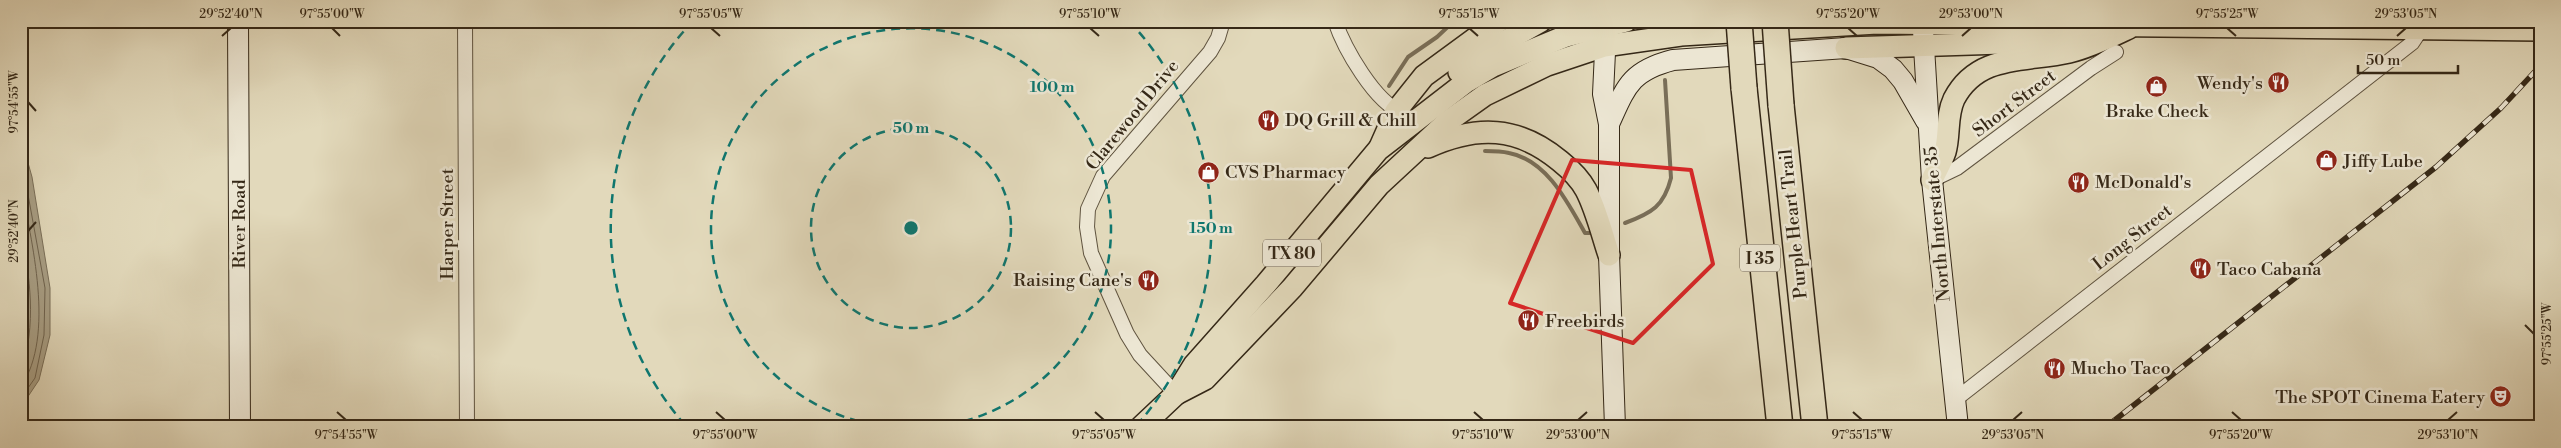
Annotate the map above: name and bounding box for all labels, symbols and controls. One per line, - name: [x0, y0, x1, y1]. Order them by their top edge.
- text: 29°52'40"N: [199, 7, 263, 22]
- text: 97°55'00"W: [299, 7, 366, 22]
- text: 97°55'05"W: [679, 7, 744, 22]
- text: 97°55'10"W: [1059, 7, 1122, 22]
- text: 97°55'15"W: [1439, 7, 1501, 22]
- text: 97°55'20"W: [1816, 7, 1881, 22]
- text: 29°53'00"N: [1939, 7, 2003, 22]
- text: 97°55'25"W: [2196, 7, 2259, 22]
- text: 29°53'05"N: [2375, 7, 2437, 22]
- scale bar: [2358, 42, 2458, 74]
- text: 50 m: [2366, 51, 2400, 70]
- street label: Clarewood Drive: [1081, 55, 1184, 175]
- street label: Short Street: [1968, 64, 2061, 142]
- text: 97°54'55"W: [7, 69, 22, 134]
- restaurant icon: Wendy's: [2267, 71, 2291, 95]
- place label: Wendy's: [2196, 72, 2263, 95]
- shop icon: Brake Check: [2145, 74, 2169, 98]
- text: 100 m: [1030, 78, 1075, 97]
- place label: Brake Check: [2105, 100, 2210, 123]
- restaurant icon: DQ Grill & Chill: [1257, 108, 1281, 132]
- place label: DQ Grill & Chill: [1285, 109, 1417, 132]
- text: 50 m: [893, 119, 929, 138]
- street label: North Interstate 35: [1919, 145, 1956, 303]
- street label: Purple Heart Trail: [1774, 147, 1813, 300]
- shop icon: Jiffy Lube: [2315, 149, 2339, 173]
- place label: Jiffy Lube: [2342, 150, 2423, 173]
- shop icon: CVS Pharmacy: [1197, 160, 1221, 184]
- place label: CVS Pharmacy: [1225, 161, 1346, 184]
- street label: Harper Street: [436, 168, 459, 280]
- restaurant icon: McDonald's: [2067, 170, 2091, 194]
- place label: McDonald's: [2095, 171, 2192, 194]
- street label: River Road: [228, 179, 251, 269]
- text: 29°52'40"N: [7, 199, 22, 263]
- street label: Long Street: [2088, 199, 2177, 276]
- centre of rings: [902, 219, 920, 237]
- text: 150 m: [1189, 219, 1233, 238]
- road number: TX 80: [1263, 240, 1321, 266]
- road number: I 35: [1740, 244, 1780, 272]
- restaurant icon: Taco Cabana: [2189, 257, 2213, 281]
- place label: Taco Cabana: [2217, 258, 2322, 281]
- restaurant icon: Raising Cane's: [1136, 268, 1160, 292]
- place label: Raising Cane's: [1013, 269, 1132, 292]
- text: 97°55'25"W: [2540, 302, 2555, 365]
- restaurant icon: Freebirds: [1517, 309, 1541, 333]
- place label: Freebirds: [1545, 310, 1624, 333]
- restaurant icon: Mucho Taco: [2043, 356, 2067, 380]
- place label: Mucho Taco: [2071, 357, 2171, 380]
- theatre icon: The SPOT Cinema Eatery: [2489, 385, 2513, 409]
- place label: The SPOT Cinema Eatery: [2275, 386, 2485, 409]
- text: 97°54'55"W: [314, 428, 379, 443]
- text: 97°55'00"W: [692, 428, 759, 443]
- text: 97°55'05"W: [1072, 428, 1137, 443]
- text: 97°55'10"W: [1452, 428, 1515, 443]
- text: 29°53'00"N: [1546, 428, 1610, 443]
- text: 97°55'15"W: [1832, 428, 1894, 443]
- text: 29°53'05"N: [1982, 428, 2044, 443]
- text: 97°55'20"W: [2209, 428, 2274, 443]
- text: 29°53'10"N: [2418, 428, 2478, 443]

